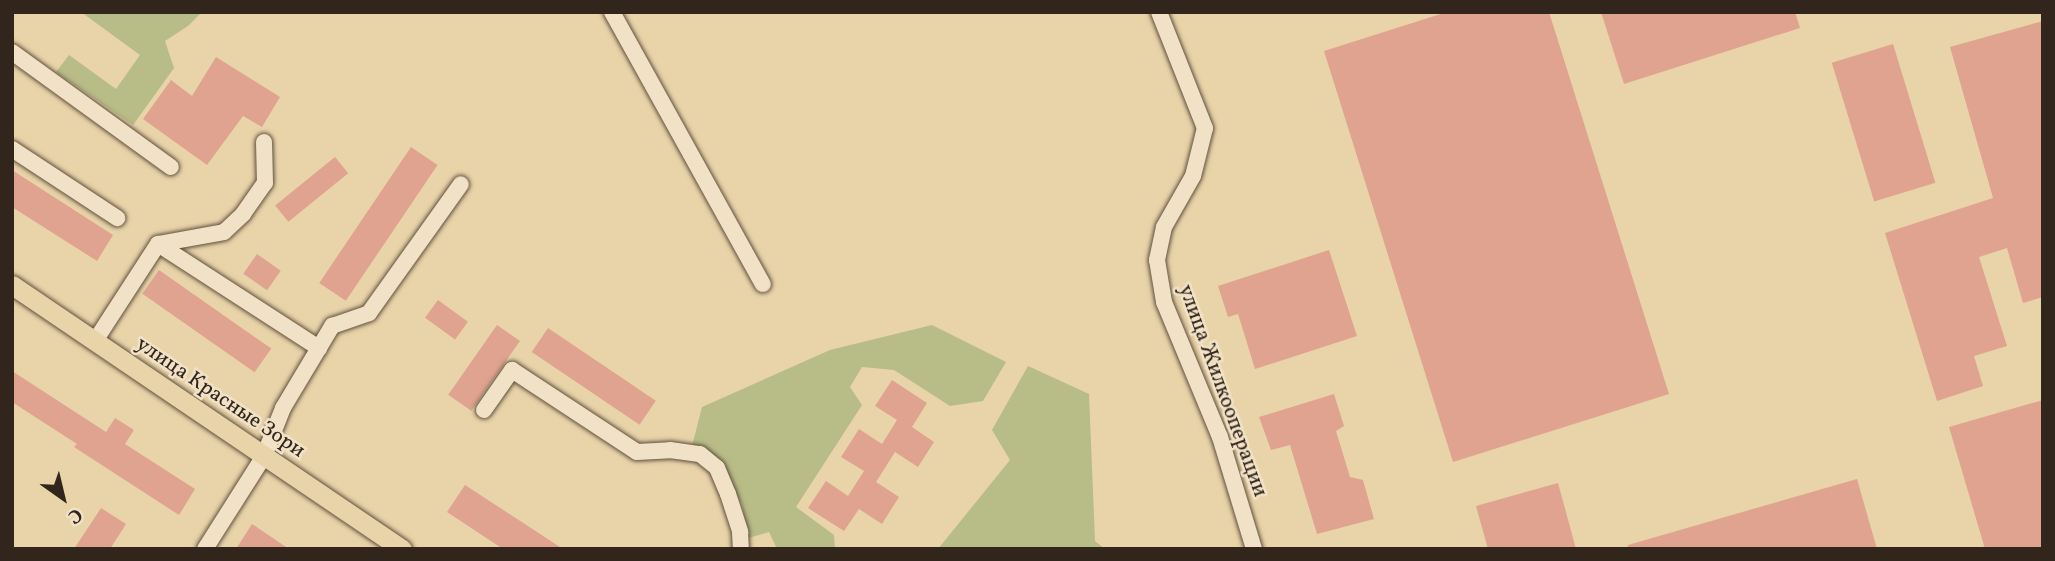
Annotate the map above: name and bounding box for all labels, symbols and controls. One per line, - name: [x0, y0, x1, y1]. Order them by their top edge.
- street label: улица Жилкооперации: [1172, 282, 1272, 500]
- street label: улица Красные Зори: [131, 332, 309, 464]
- north arrow: [28, 463, 98, 533]
- text: С: [62, 501, 87, 530]

